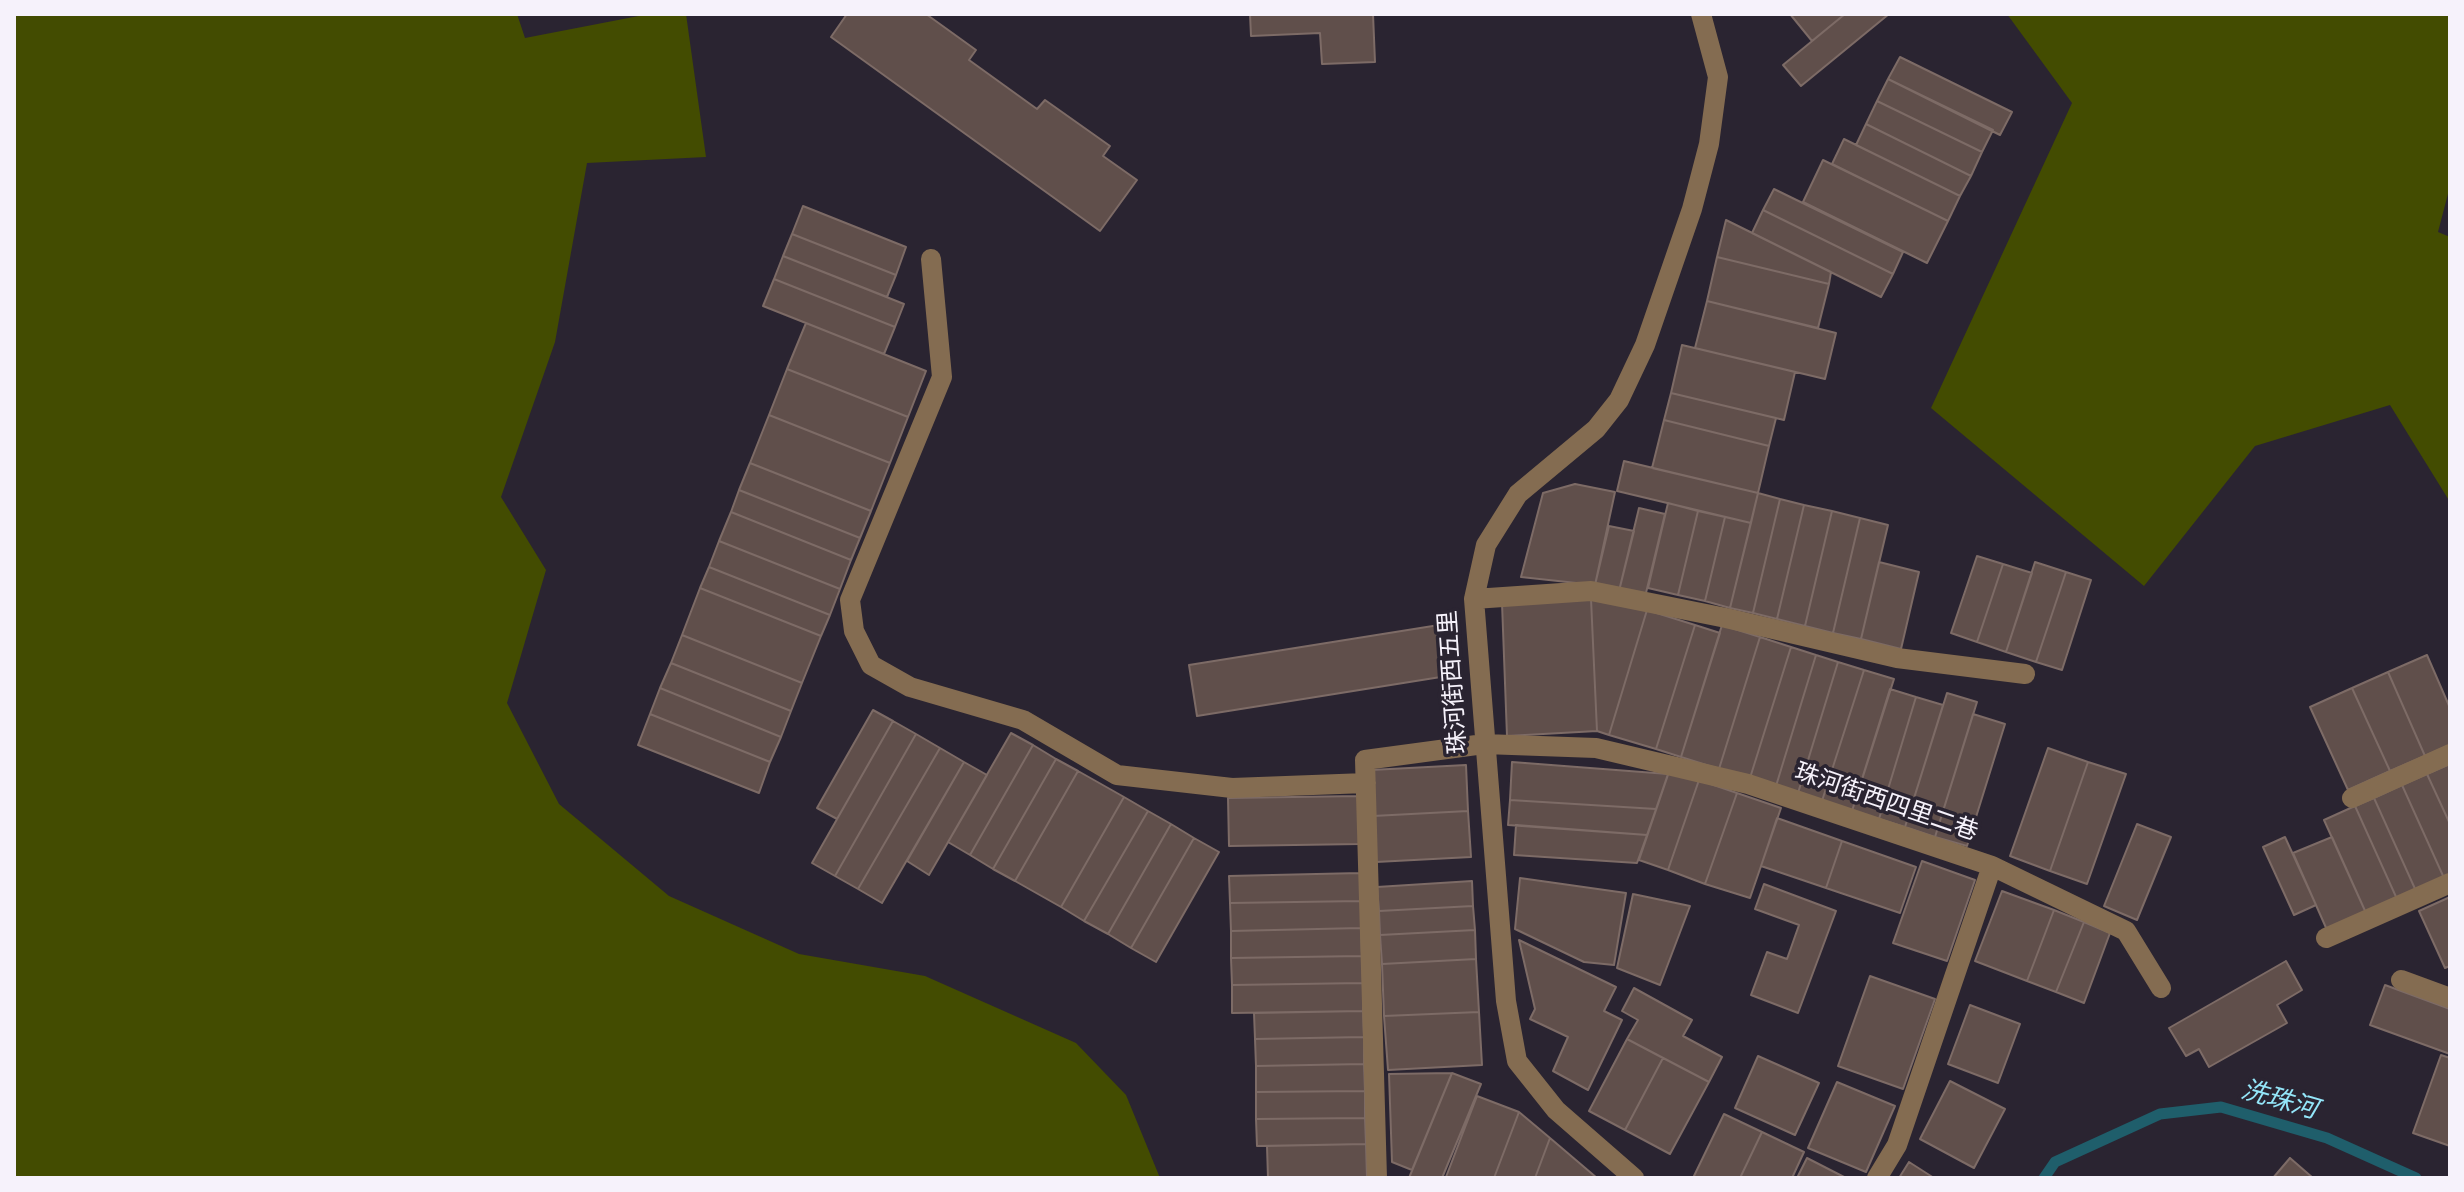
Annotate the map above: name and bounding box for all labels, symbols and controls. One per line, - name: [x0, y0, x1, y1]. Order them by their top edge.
- street label: 珠河街西五里: [1435, 609, 1473, 755]
- street label: 珠河街西四里二巷: [1791, 758, 1981, 848]
- water label: 洗珠河: [2237, 1075, 2321, 1127]

